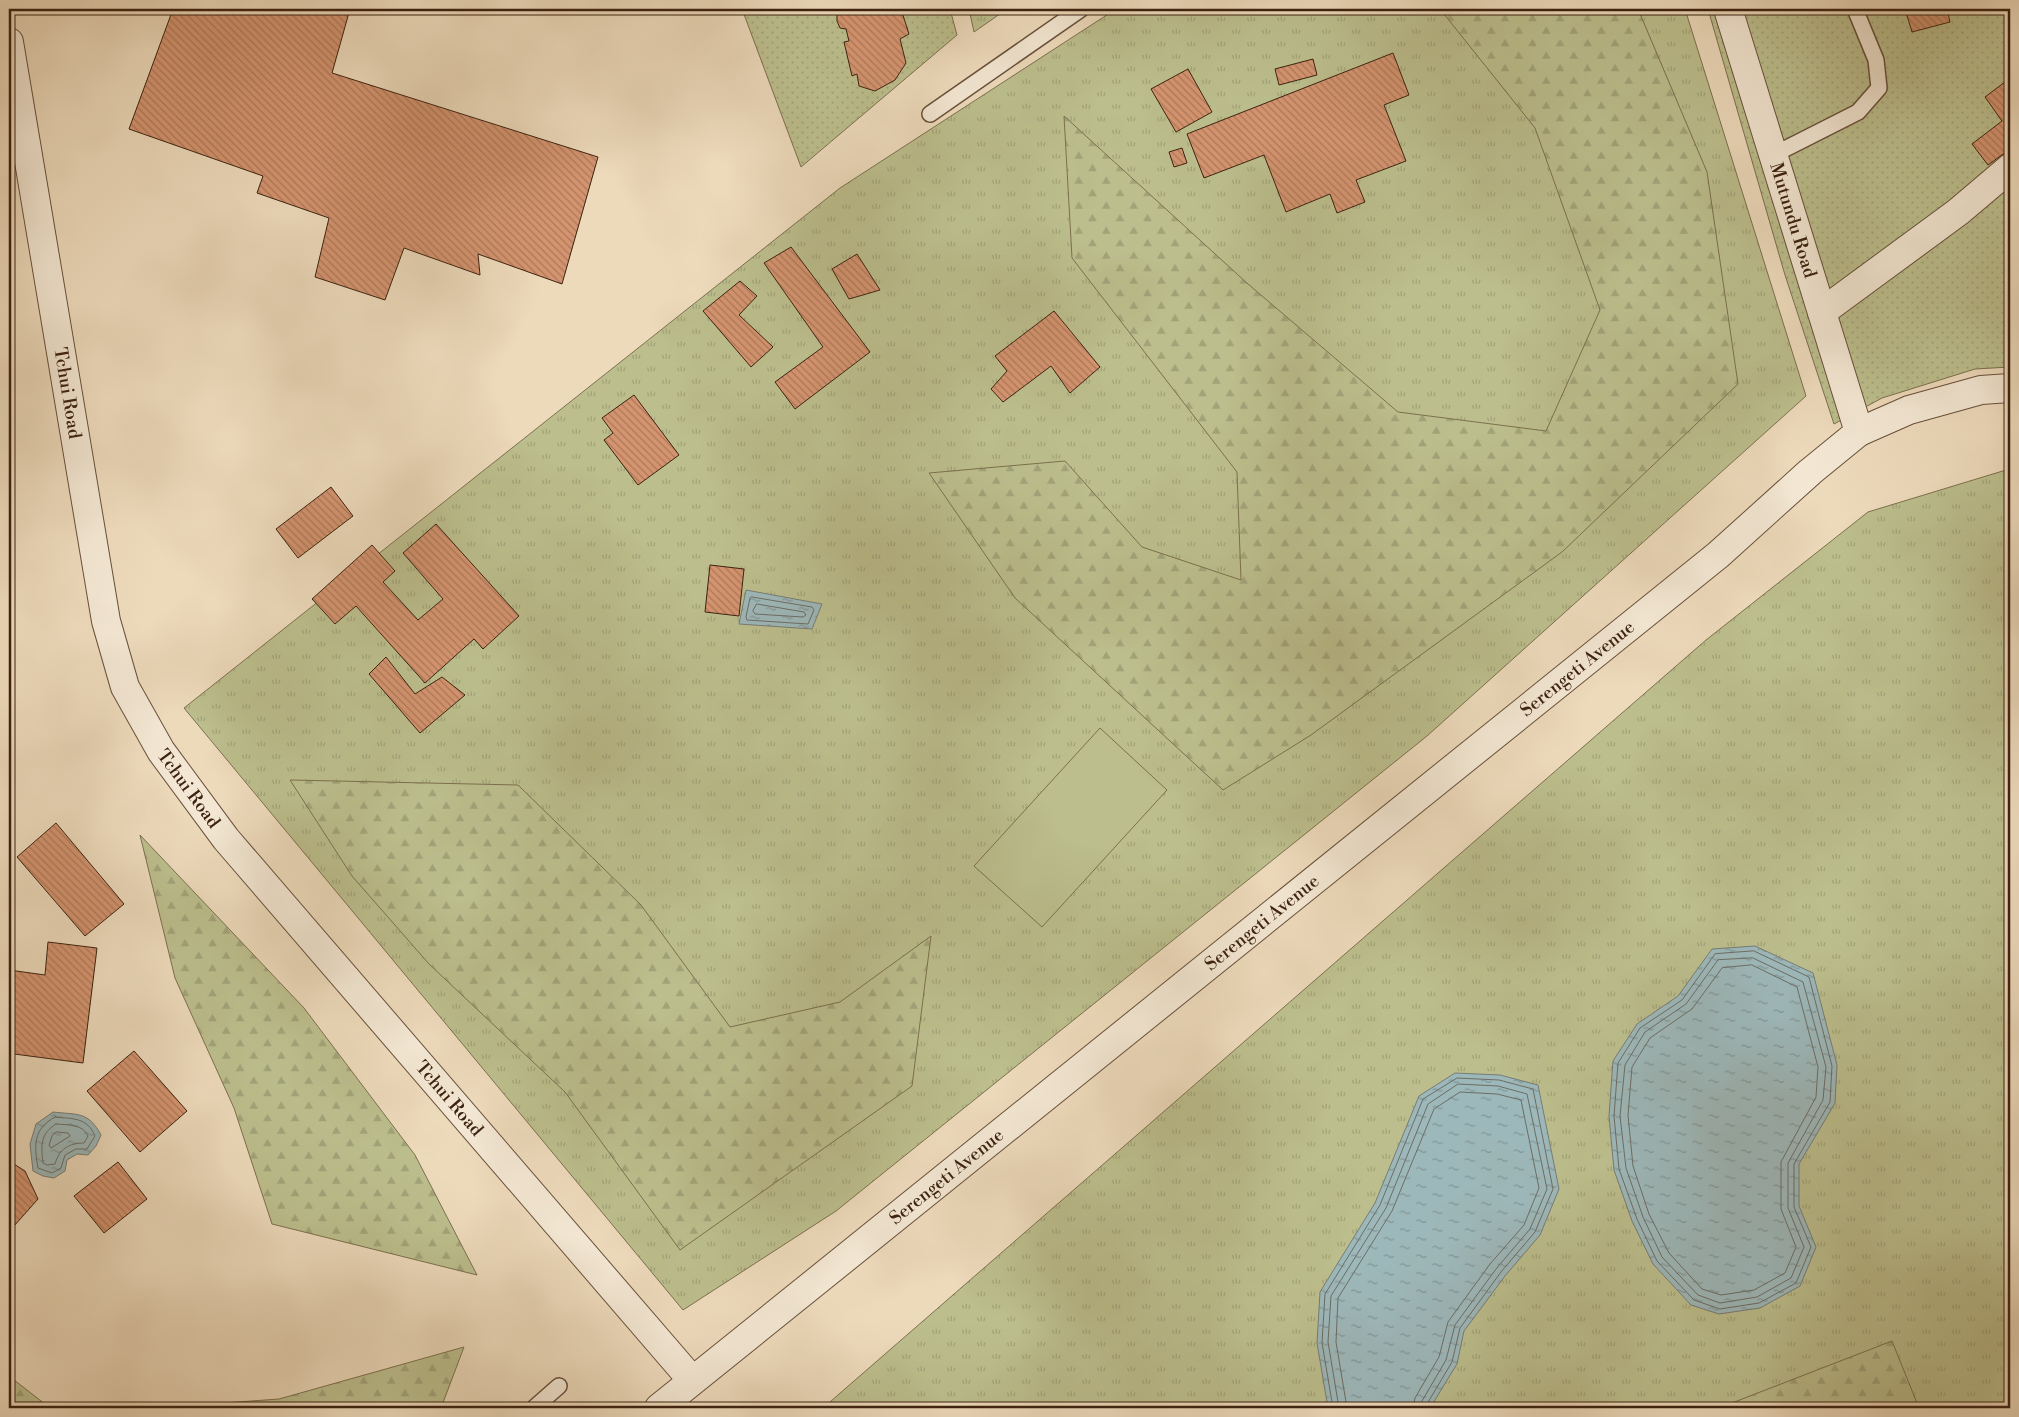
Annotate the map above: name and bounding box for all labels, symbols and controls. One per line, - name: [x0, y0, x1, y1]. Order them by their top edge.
- street label: Mutundu Road: [1764, 160, 1822, 281]
- street label: Tchui Road: [48, 346, 86, 441]
- street label: Serengeti Avenue: [1516, 616, 1639, 722]
- street label: Tchui Road: [152, 745, 226, 834]
- street label: Serengeti Avenue: [1200, 870, 1324, 976]
- street label: Tchui Road: [410, 1056, 488, 1142]
- street label: Serengeti Avenue: [885, 1124, 1009, 1230]

